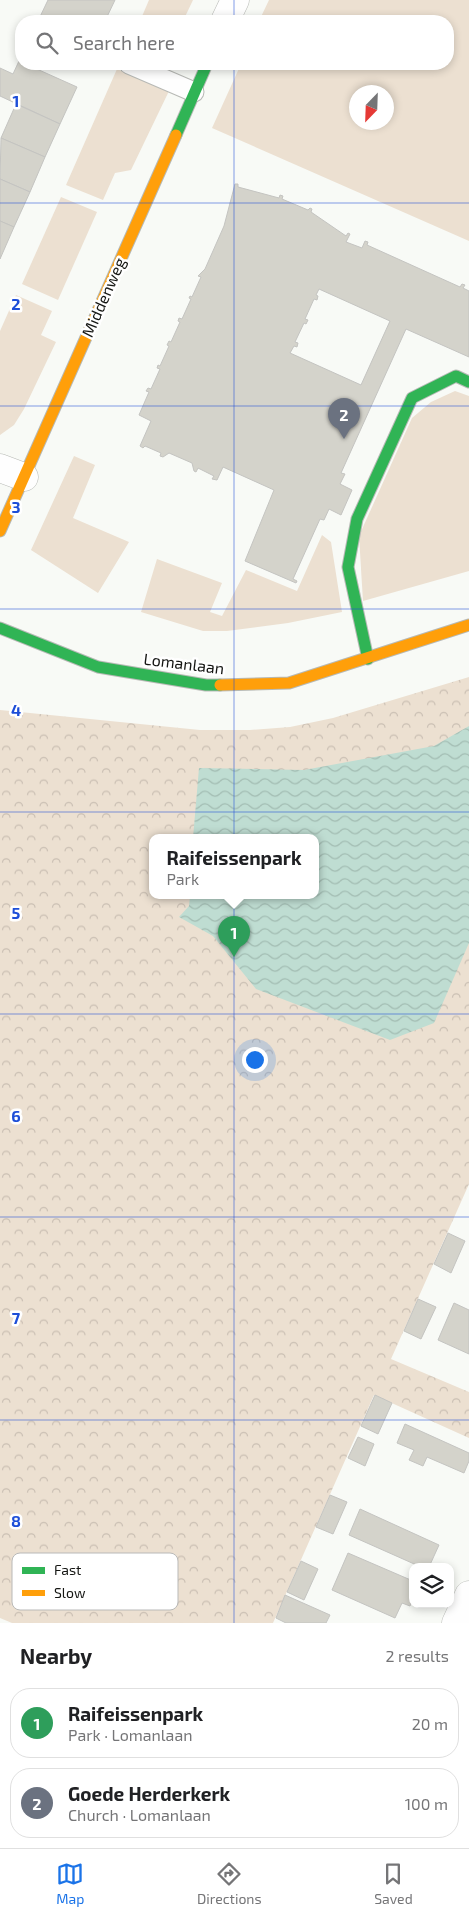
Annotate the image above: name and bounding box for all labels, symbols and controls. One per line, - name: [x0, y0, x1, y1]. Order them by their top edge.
- search box: [15, 15, 454, 70]
- icon: search: [33, 29, 61, 57]
- text: Search here: [73, 31, 175, 54]
- north arrow: [349, 85, 394, 130]
- text: 1: [13, 91, 19, 110]
- street label: Middenweg: [77, 254, 129, 340]
- text: 2: [11, 294, 21, 313]
- pin: 2: [328, 398, 360, 439]
- text: 3: [11, 497, 21, 516]
- street label: Lomanlaan: [143, 649, 225, 677]
- text: 4: [11, 700, 21, 719]
- popup: [149, 834, 319, 899]
- text: Raifeissenpark: [166, 846, 302, 869]
- text: Park: [166, 869, 199, 888]
- text: 5: [12, 903, 21, 922]
- pin: 1: [218, 916, 250, 957]
- your location: [242, 1047, 268, 1073]
- text: 6: [11, 1106, 21, 1125]
- text: 7: [12, 1308, 21, 1327]
- text: 8: [11, 1511, 21, 1530]
- legend: [12, 1553, 178, 1610]
- text: Fast: [54, 1561, 81, 1578]
- map controls: [409, 1563, 454, 1608]
- button: layers: [409, 1563, 454, 1608]
- text: Slow: [54, 1584, 86, 1601]
- text: Nearby: [20, 1643, 92, 1668]
- text: 2 results: [386, 1646, 449, 1665]
- text: Raifeissenpark: [68, 1702, 203, 1725]
- text: 1: [34, 1714, 40, 1733]
- text: 20 m: [412, 1714, 448, 1733]
- text: Park · Lomanlaan: [68, 1725, 192, 1744]
- text: Goede Herderkerk: [68, 1782, 230, 1805]
- text: 2: [32, 1794, 42, 1813]
- text: 100 m: [405, 1794, 448, 1813]
- text: Church · Lomanlaan: [68, 1805, 211, 1824]
- tab: Map: [56, 1860, 84, 1907]
- tab: Directions: [197, 1860, 262, 1907]
- tab: Saved: [374, 1860, 413, 1907]

